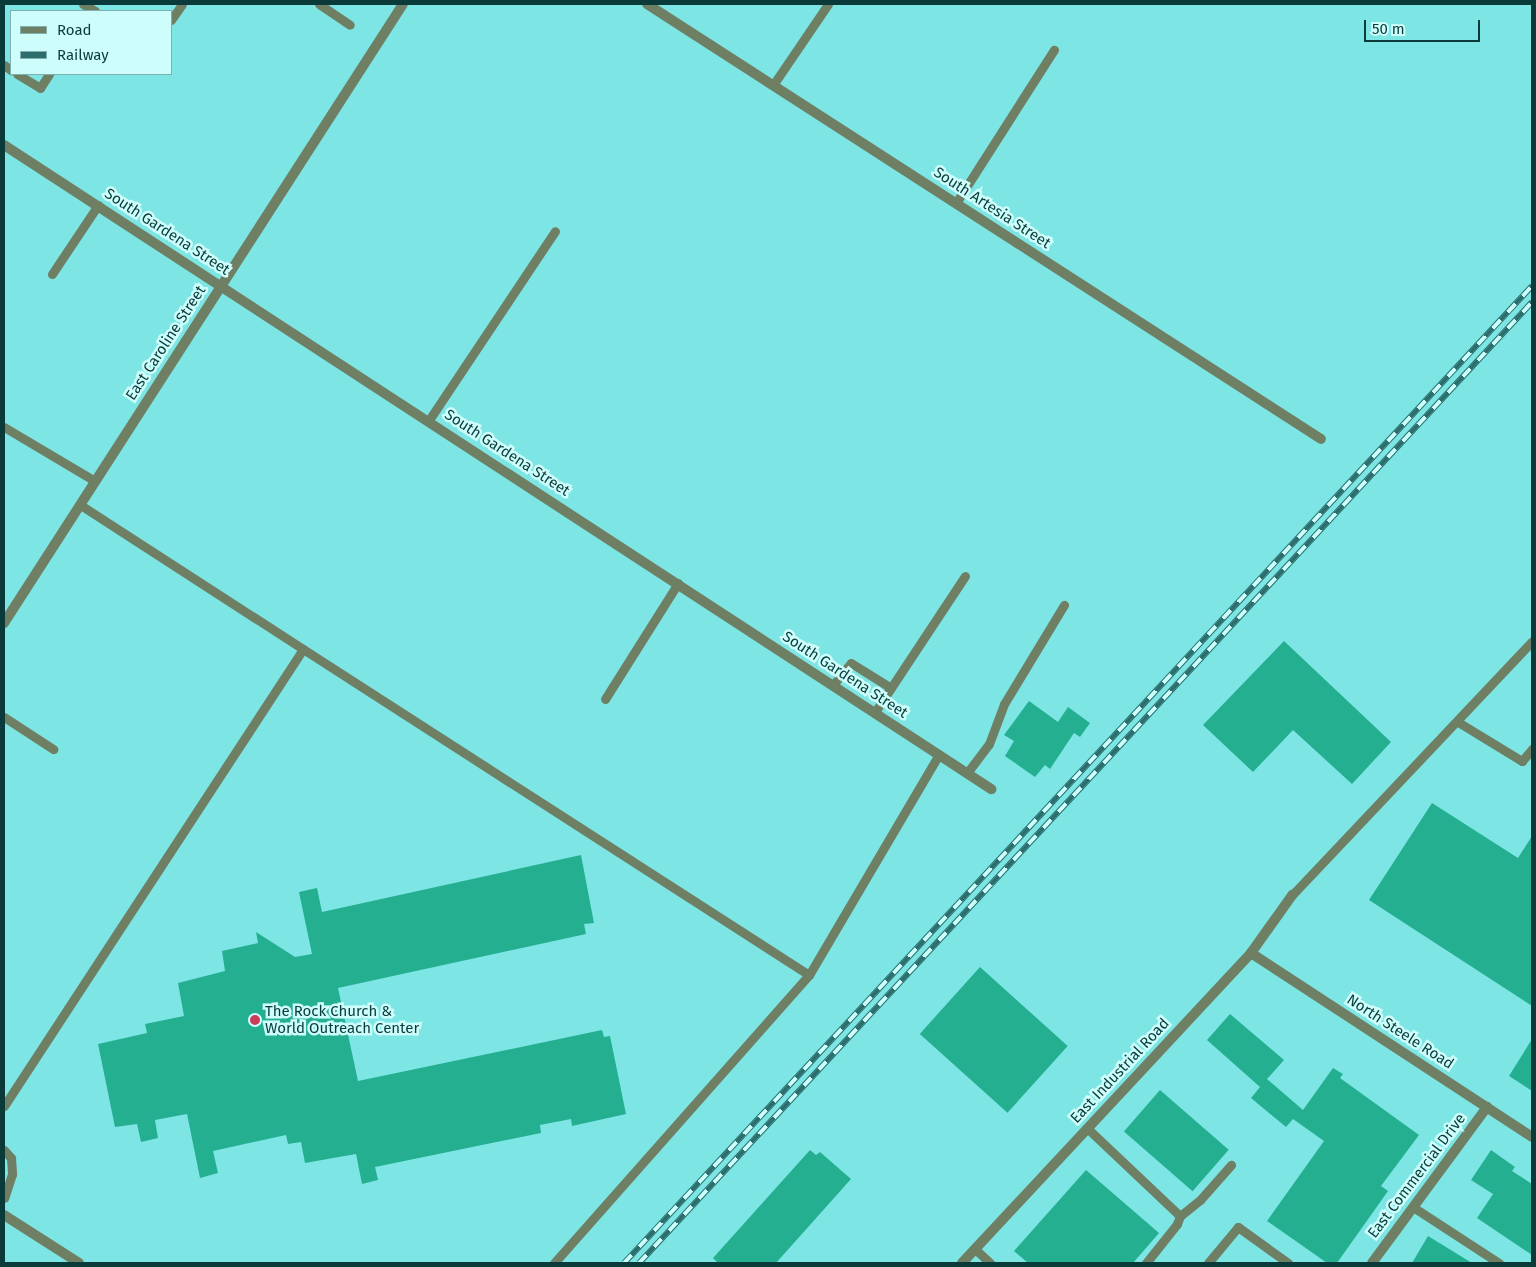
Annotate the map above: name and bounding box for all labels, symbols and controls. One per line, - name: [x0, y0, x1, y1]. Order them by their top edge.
- legend: [10, 10, 172, 75]
- scale bar: [1366, 10, 1482, 42]
- text: 50 m: [1372, 20, 1405, 38]
- text: Road: [57, 21, 92, 39]
- text: Railway: [57, 46, 109, 64]
- street label: South Artesia Street: [930, 164, 1054, 252]
- street label: South Gardena Street: [101, 185, 233, 279]
- street label: East Caroline Street: [122, 282, 210, 404]
- street label: South Gardena Street: [441, 406, 573, 500]
- street label: South Gardena Street: [779, 628, 911, 722]
- street label: North Steele Road: [1343, 991, 1457, 1073]
- place label: The Rock Church & World Outreach Center: [265, 1002, 419, 1037]
- marker: The Rock Church & World Outreach Center: [249, 1014, 261, 1026]
- street label: East Industrial Road: [1067, 1015, 1173, 1127]
- street label: East Commercial Drive: [1364, 1110, 1470, 1242]

